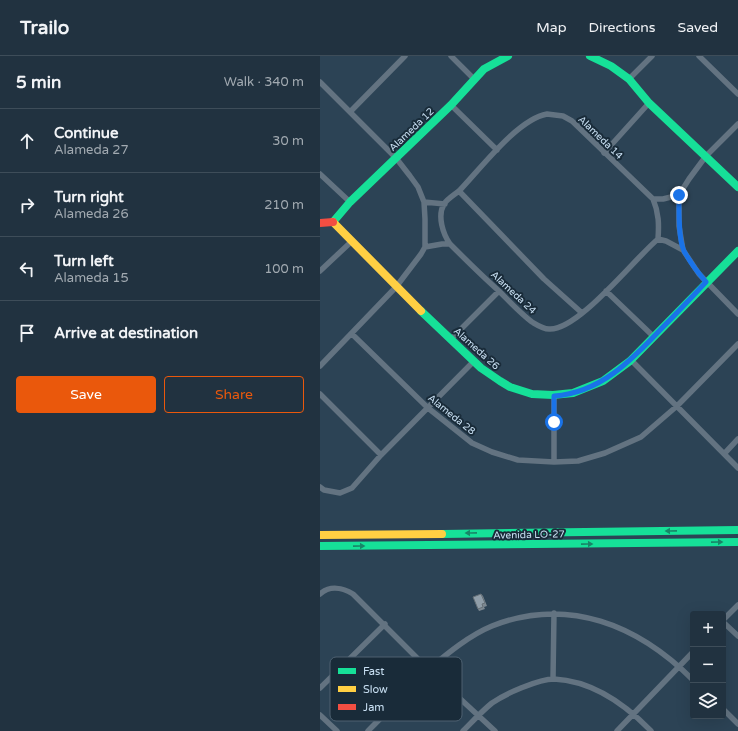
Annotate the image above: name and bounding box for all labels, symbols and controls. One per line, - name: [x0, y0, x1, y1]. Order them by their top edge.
- text: Trailo: [20, 17, 69, 39]
- text: Map: [536, 19, 567, 36]
- text: Directions: [589, 19, 656, 36]
- text: Saved: [678, 19, 718, 36]
- text: 5 min: [16, 72, 61, 93]
- text: Walk · 340 m: [224, 74, 304, 90]
- street label: Alameda 12: [387, 105, 437, 154]
- street label: Alameda 14: [575, 113, 625, 162]
- text: Continue: [54, 124, 118, 142]
- icon: ahead: [16, 130, 38, 152]
- text: 30 m: [272, 133, 304, 149]
- text: Alameda 27: [54, 142, 129, 158]
- route end: [670, 186, 688, 204]
- text: Turn right: [54, 188, 124, 206]
- icon: right: [16, 194, 38, 216]
- text: 210 m: [264, 197, 304, 213]
- text: Alameda 26: [54, 206, 129, 222]
- text: Turn left: [54, 252, 114, 270]
- icon: left: [16, 258, 38, 280]
- text: 100 m: [264, 261, 304, 277]
- street label: Alameda 24: [488, 269, 538, 317]
- text: Alameda 15: [54, 270, 129, 286]
- icon: arrive: [16, 322, 38, 344]
- text: Arrive at destination: [54, 324, 198, 342]
- street label: Alameda 26: [451, 325, 502, 372]
- button: Save: [16, 376, 156, 413]
- button: Share: [164, 376, 304, 413]
- street label: Alameda 28: [425, 392, 477, 438]
- route start: [545, 413, 563, 431]
- street label: Avenida LO-27: [493, 528, 565, 542]
- one-way arrow: [664, 528, 677, 534]
- one-way arrow: [464, 530, 477, 536]
- one-way arrow: [711, 539, 724, 545]
- one-way arrow: [581, 540, 593, 547]
- one-way arrow: [353, 543, 366, 549]
- map controls: [690, 611, 726, 719]
- button: +: [690, 611, 726, 647]
- button: −: [690, 647, 726, 683]
- legend: [330, 657, 462, 721]
- text: Fast: [363, 665, 384, 678]
- text: Slow: [363, 683, 388, 696]
- button: layers: [690, 683, 726, 719]
- text: Jam: [363, 701, 384, 714]

